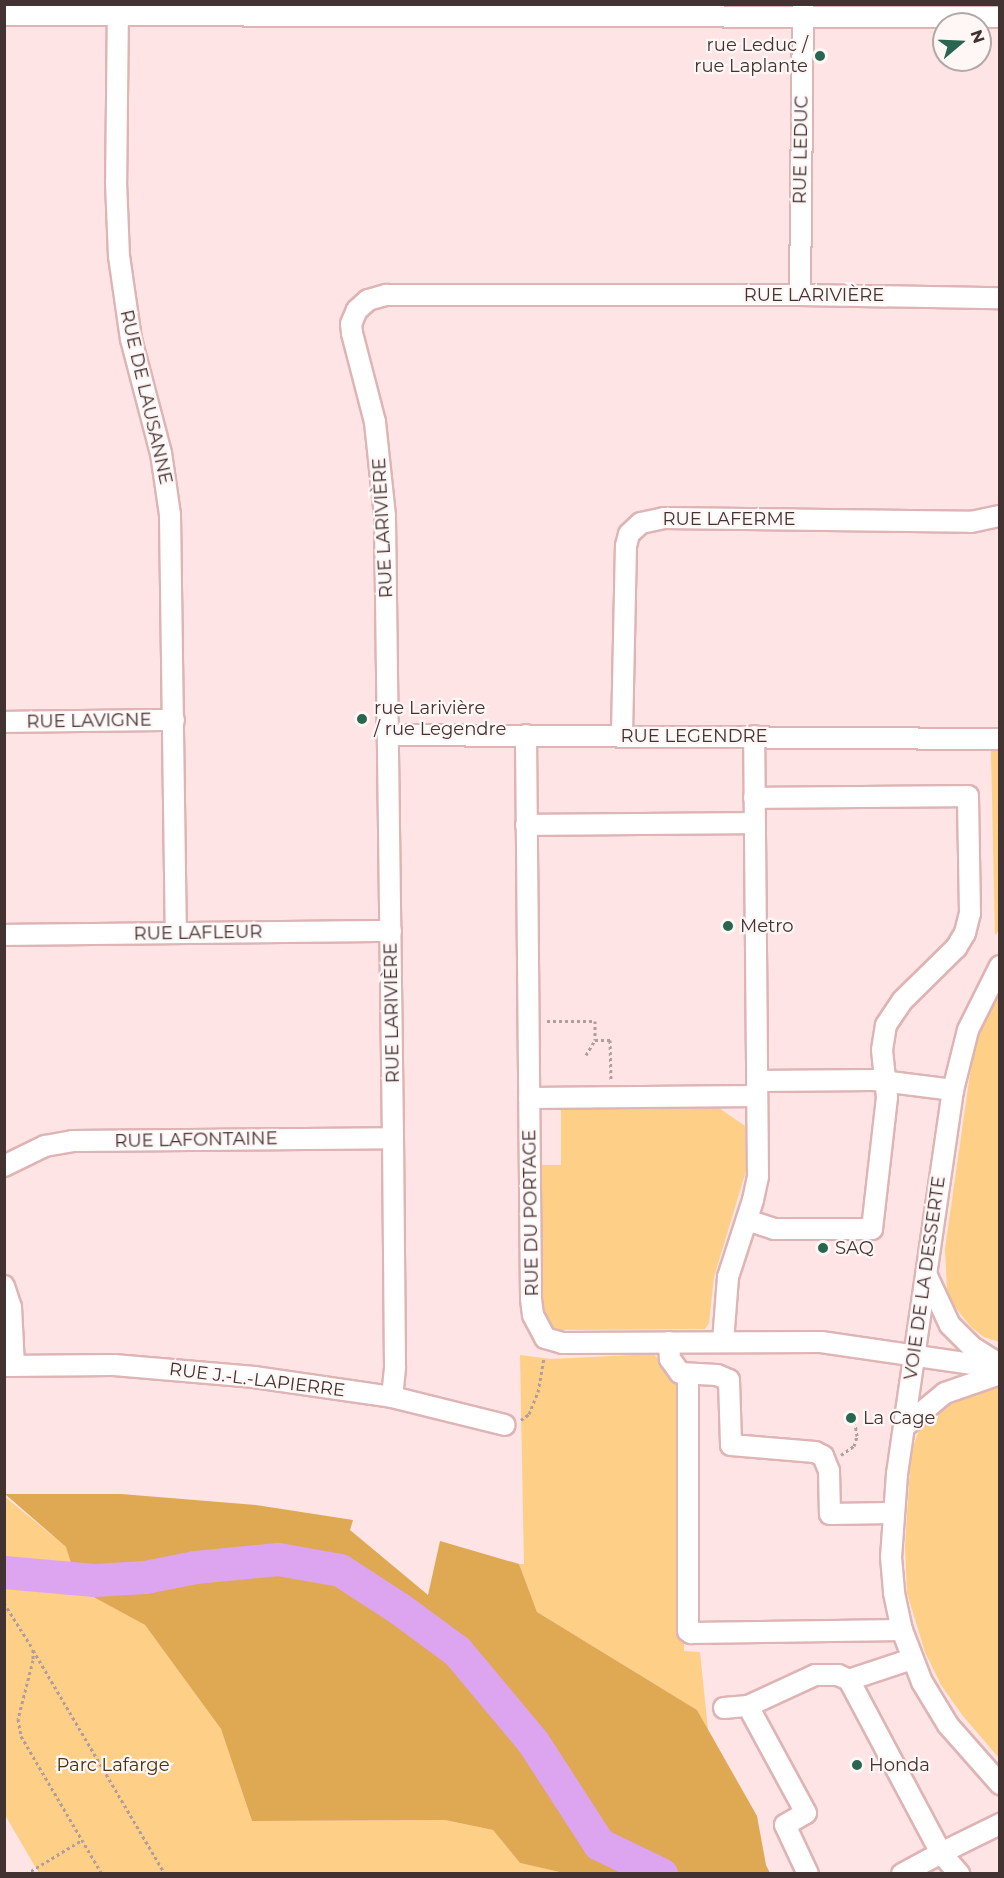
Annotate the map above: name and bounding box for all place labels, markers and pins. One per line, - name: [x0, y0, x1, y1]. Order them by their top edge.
- place label: rue Leduc / rue Laplante: [694, 35, 808, 78]
- marker: rue Leduc / rue Laplante: [813, 49, 827, 63]
- place label: rue Larivière / rue Legendre: [374, 698, 506, 740]
- marker: rue Larivière / rue Legendre: [355, 712, 369, 726]
- place label: Metro: [740, 915, 794, 937]
- marker: Metro: [721, 919, 735, 933]
- place label: SAQ: [835, 1237, 874, 1259]
- marker: SAQ: [816, 1241, 830, 1255]
- place label: La Cage: [863, 1407, 935, 1429]
- marker: La Cage: [844, 1411, 858, 1425]
- place label: Honda: [869, 1754, 930, 1776]
- marker: Honda: [850, 1758, 864, 1772]

